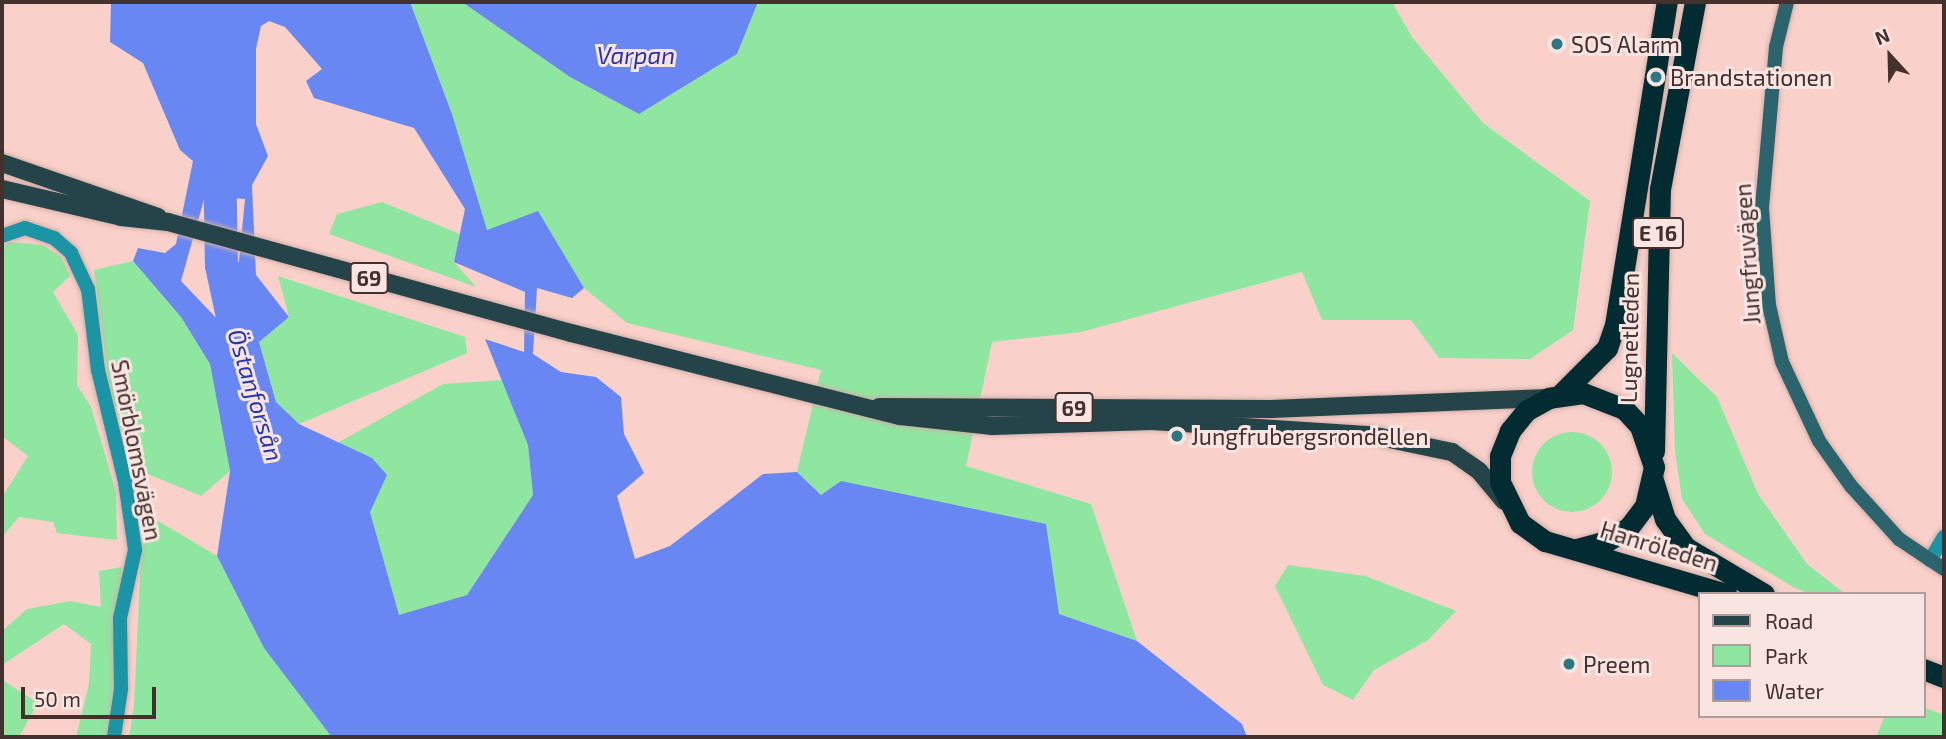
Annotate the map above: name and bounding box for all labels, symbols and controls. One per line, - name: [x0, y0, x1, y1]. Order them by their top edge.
- north arrow: [1855, 21, 1925, 91]
- text: N: [1871, 23, 1893, 49]
- place label: SOS Alarm: [1571, 30, 1680, 58]
- marker: SOS Alarm: [1549, 36, 1565, 52]
- water label: Varpan: [597, 41, 675, 69]
- place label: Brandstationen: [1670, 63, 1832, 91]
- marker: Brandstationen: [1648, 69, 1664, 85]
- street label: Jungfruvägen: [1728, 183, 1766, 325]
- road number: E 16: [1632, 216, 1684, 250]
- road number: 69: [348, 260, 390, 296]
- street label: Lugnetleden: [1614, 273, 1644, 403]
- water label: Östanforsån: [222, 325, 290, 465]
- street label: Smörblomsvägen: [106, 357, 168, 543]
- road number: 69: [1053, 390, 1095, 426]
- place label: Jungfrubergsrondellen: [1191, 422, 1429, 450]
- marker: Jungfrubergsrondellen: [1169, 428, 1185, 444]
- street label: Hanröleden: [1597, 515, 1721, 577]
- legend: [1698, 592, 1925, 718]
- text: Road: [1765, 608, 1813, 633]
- text: Park: [1765, 643, 1808, 668]
- place label: Preem: [1583, 650, 1650, 678]
- marker: Preem: [1561, 656, 1577, 672]
- scale bar: [24, 672, 159, 716]
- text: Water: [1765, 678, 1824, 703]
- text: 50 m: [34, 686, 81, 711]

